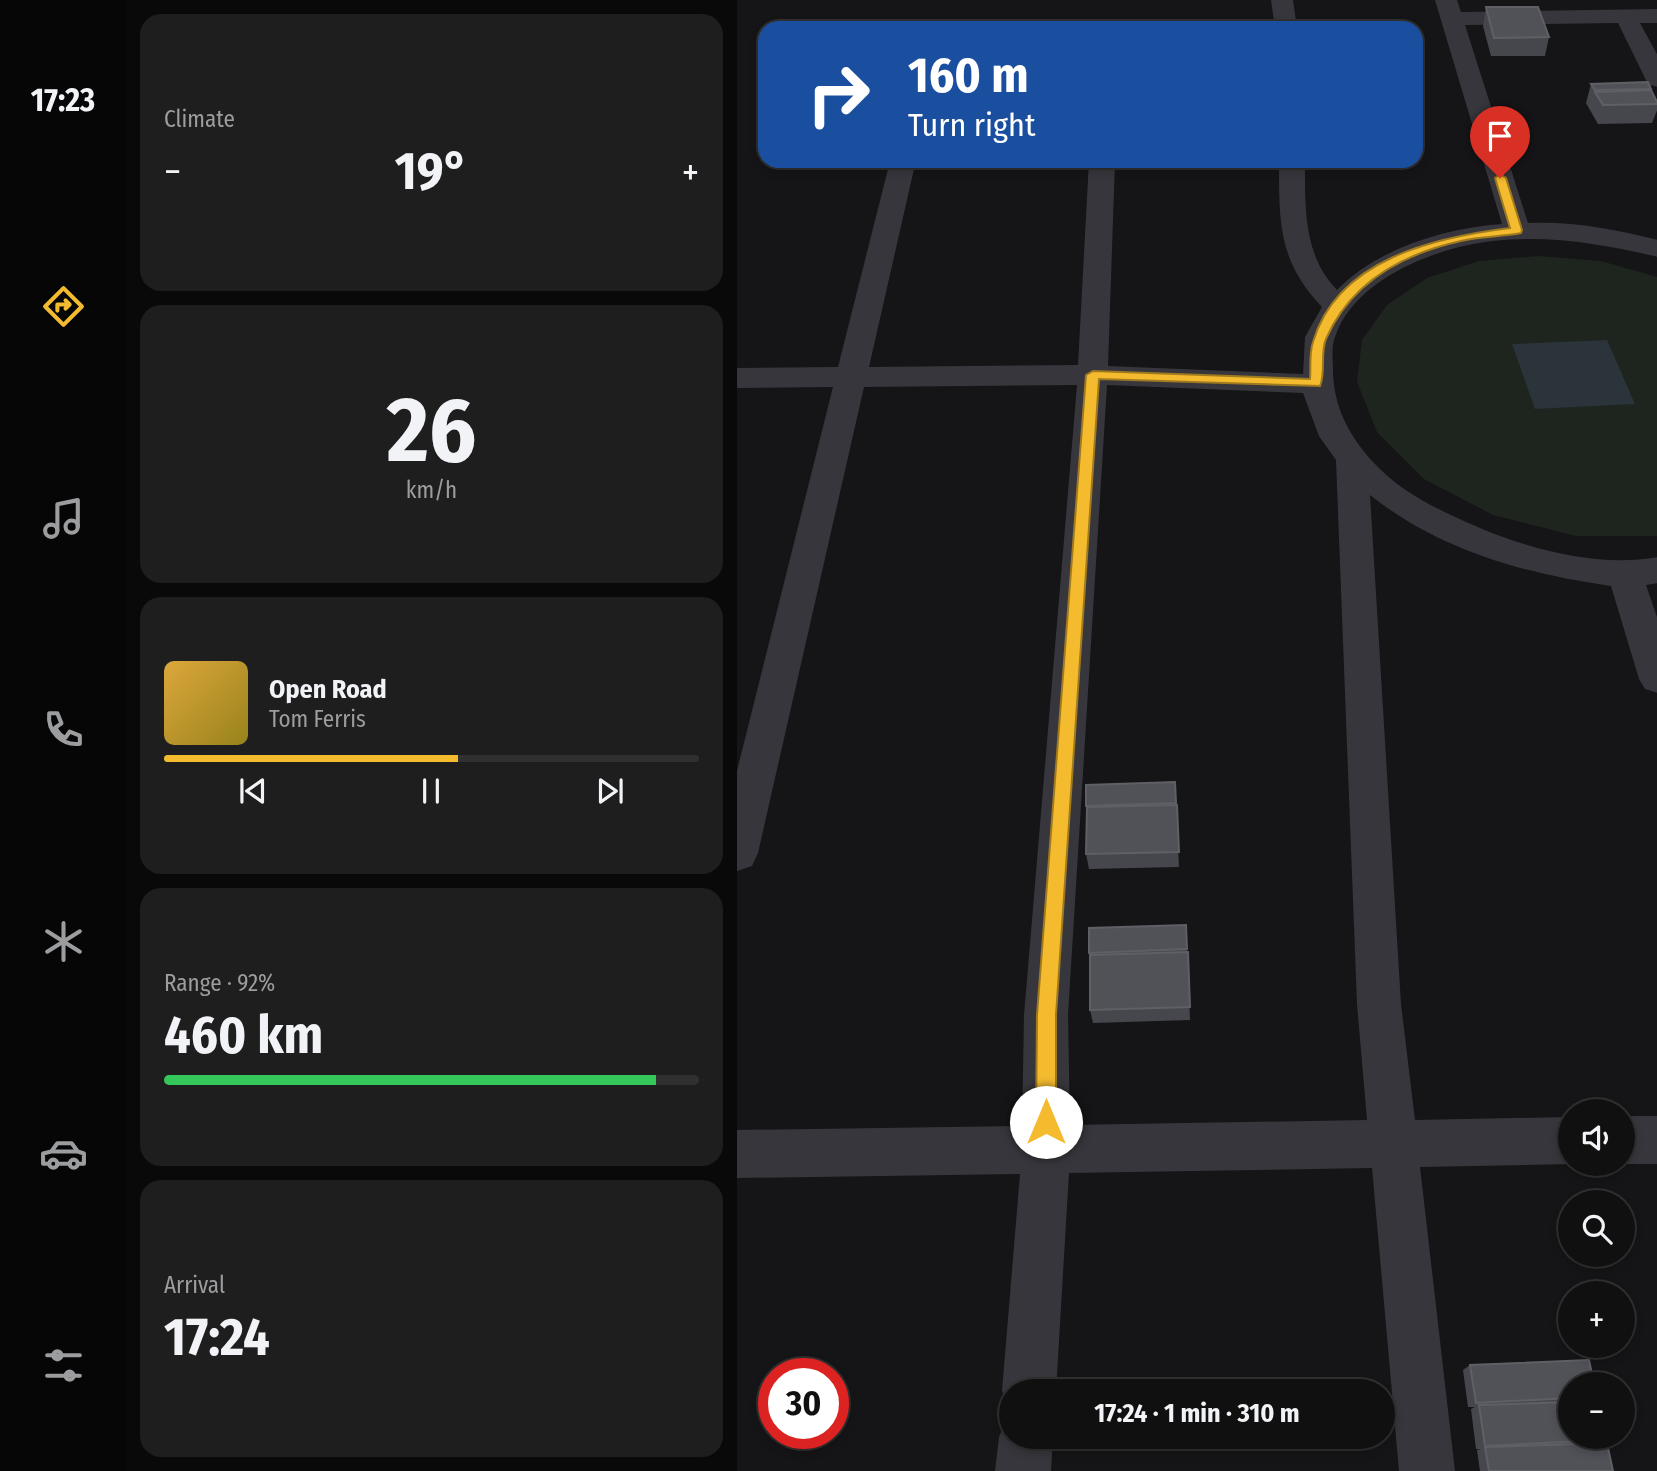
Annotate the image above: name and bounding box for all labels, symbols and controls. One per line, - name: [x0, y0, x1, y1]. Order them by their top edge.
- text: 160 m: [908, 46, 1029, 105]
- icon: right: [793, 49, 884, 140]
- text: 17:23: [31, 81, 95, 119]
- text: Climate: [164, 105, 235, 133]
- text: Turn right: [908, 106, 1035, 144]
- pin: [1470, 106, 1530, 178]
- icon: arrive: [1481, 117, 1519, 155]
- text: 19°: [395, 140, 468, 203]
- text: −: [164, 149, 181, 195]
- text: +: [682, 149, 699, 195]
- icon: directions: [39, 282, 88, 331]
- text: 26: [387, 376, 476, 485]
- text: km/h: [406, 476, 457, 504]
- icon: music: [39, 494, 88, 543]
- text: Open Road: [269, 674, 387, 705]
- icon: phone: [39, 705, 88, 754]
- text: Tom Ferris: [269, 705, 366, 733]
- icon: previous: [234, 772, 272, 810]
- icon: pause: [412, 772, 450, 810]
- icon: next: [591, 772, 629, 810]
- icon: climate: [39, 917, 88, 966]
- text: Range · 92%: [164, 969, 275, 997]
- text: 460 km: [164, 1004, 323, 1067]
- position arrow: [1009, 1085, 1083, 1159]
- map controls: [1558, 1099, 1635, 1449]
- button: sound: [1558, 1099, 1635, 1176]
- icon: car: [39, 1129, 88, 1178]
- button: search: [1558, 1190, 1635, 1267]
- text: Arrival: [164, 1271, 225, 1299]
- button: +: [1558, 1281, 1635, 1358]
- text: 17:24: [164, 1306, 270, 1369]
- icon: filters: [39, 1341, 88, 1390]
- speed limit sign: 30: [758, 1358, 849, 1449]
- button: −: [1558, 1372, 1635, 1449]
- text: 17:24 · 1 min · 310 m: [1094, 1398, 1300, 1429]

